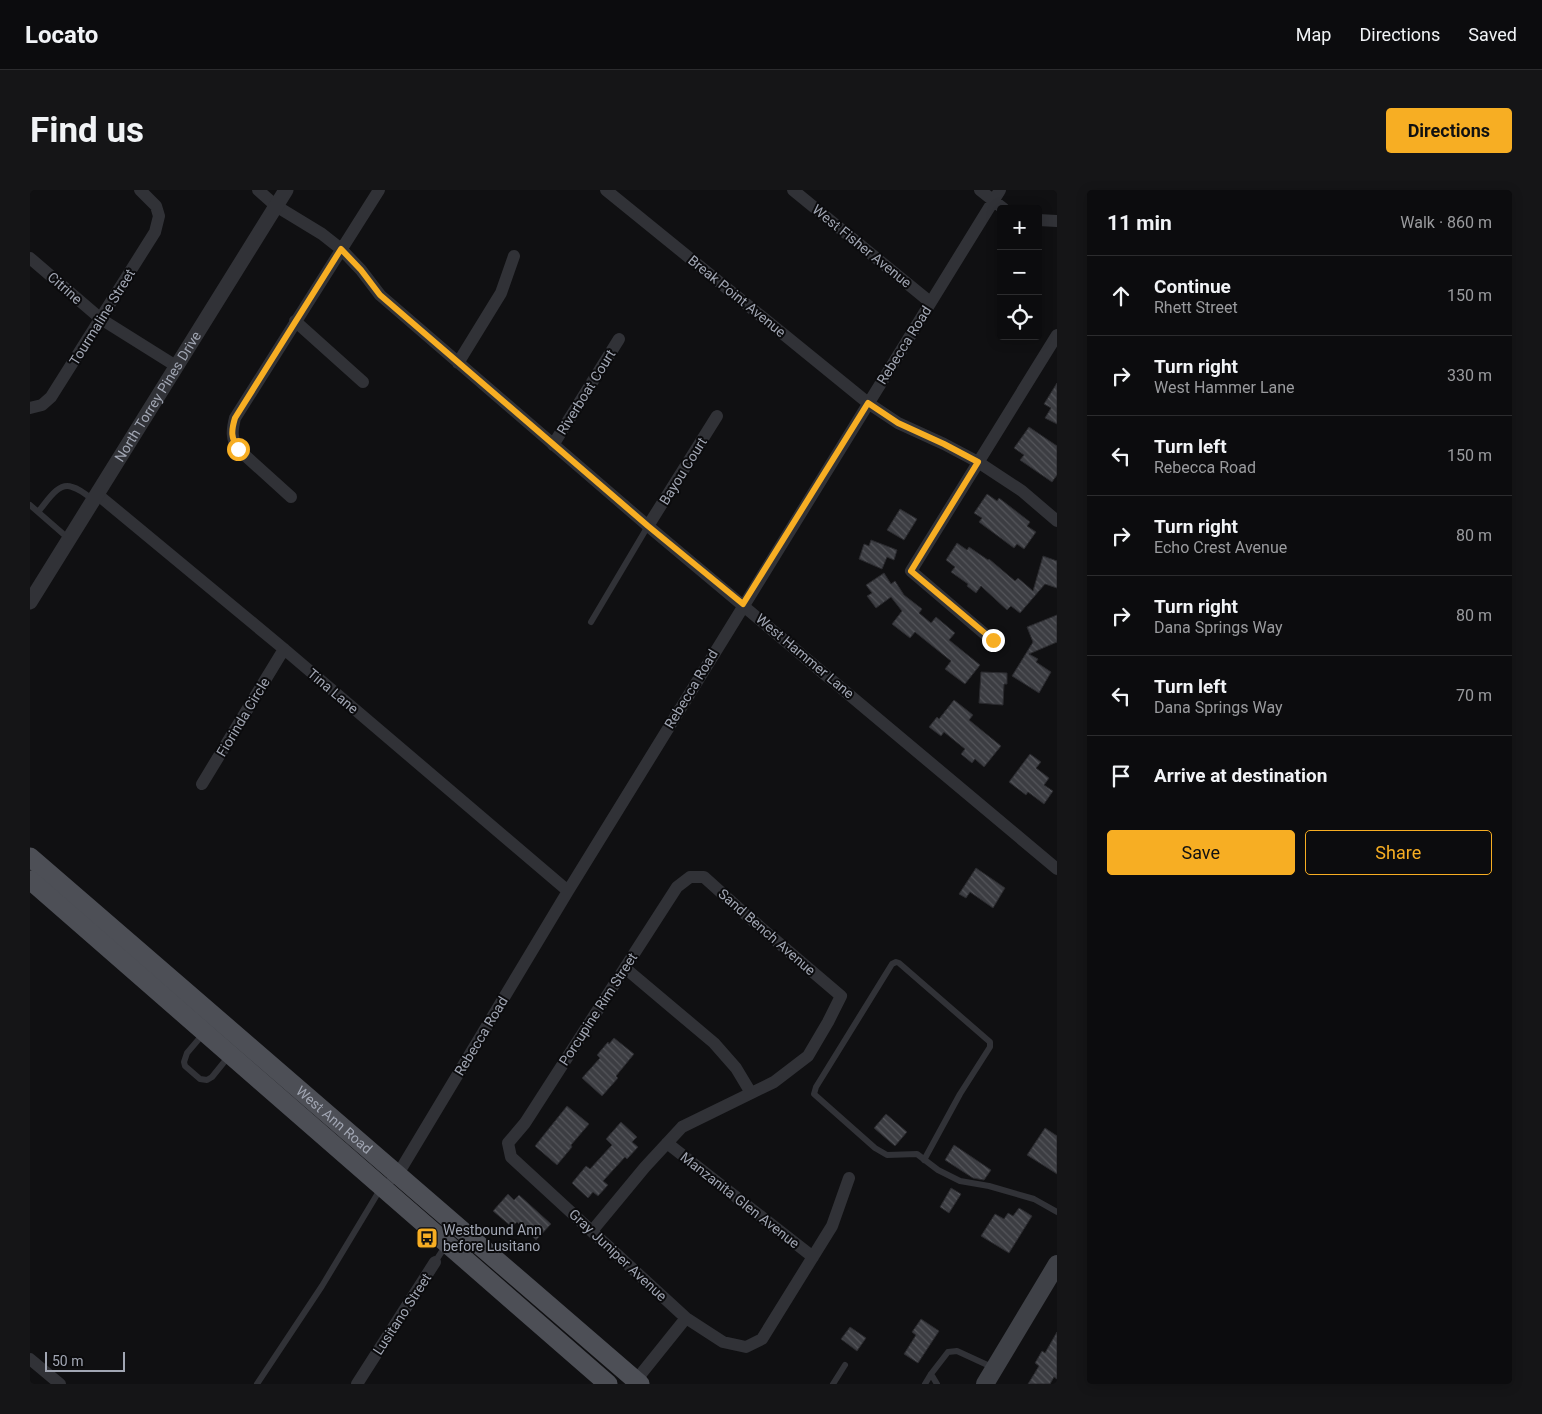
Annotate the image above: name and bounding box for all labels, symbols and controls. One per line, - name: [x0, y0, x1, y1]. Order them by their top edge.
- text: Locato: [25, 21, 98, 49]
- text: Map: [1296, 24, 1331, 45]
- text: Directions: [1359, 24, 1440, 45]
- text: Saved: [1468, 24, 1517, 45]
- button: Directions: [1386, 108, 1512, 153]
- text: Find us: [30, 110, 144, 151]
- street label: West Fisher Avenue: [809, 201, 915, 291]
- map controls: [997, 205, 1042, 340]
- button: +: [997, 205, 1042, 250]
- text: 11 min: [1107, 211, 1172, 235]
- text: Walk · 860 m: [1400, 213, 1492, 232]
- button: −: [997, 250, 1042, 295]
- street label: Break Point Avenue: [685, 252, 789, 340]
- street label: Tourmaline Street: [66, 266, 138, 368]
- street label: Citrine: [45, 269, 85, 307]
- text: Continue: [1154, 275, 1231, 298]
- icon: ahead: [1107, 282, 1135, 310]
- text: 150 m: [1447, 286, 1492, 305]
- button: locate: [997, 295, 1042, 340]
- text: Rhett Street: [1154, 298, 1238, 317]
- street label: Rebecca Road: [874, 303, 934, 387]
- street label: North Torrey Pines Drive: [111, 328, 204, 465]
- street label: Riverboat Court: [554, 346, 619, 437]
- text: Turn right: [1154, 355, 1238, 378]
- icon: right: [1107, 362, 1135, 390]
- text: 330 m: [1447, 366, 1492, 385]
- text: West Hammer Lane: [1154, 378, 1295, 397]
- street label: Bayou Court: [656, 434, 710, 508]
- text: Turn left: [1154, 435, 1227, 458]
- route start: [227, 438, 250, 461]
- icon: left: [1107, 442, 1135, 470]
- text: 150 m: [1447, 446, 1492, 465]
- text: Rebecca Road: [1154, 458, 1256, 477]
- text: Turn right: [1154, 515, 1238, 538]
- icon: right: [1107, 522, 1135, 550]
- text: 80 m: [1456, 526, 1492, 545]
- text: Echo Crest Avenue: [1154, 538, 1287, 557]
- text: Turn right: [1154, 595, 1238, 618]
- icon: right: [1107, 602, 1135, 630]
- text: 80 m: [1456, 606, 1492, 625]
- street label: West Hammer Lane: [753, 610, 857, 702]
- text: Dana Springs Way: [1154, 618, 1283, 637]
- route end: [982, 629, 1005, 652]
- street label: Rebecca Road: [661, 647, 721, 731]
- street label: Tina Lane: [305, 665, 361, 717]
- street label: Fiorinda Circle: [213, 675, 273, 759]
- text: Turn left: [1154, 675, 1227, 698]
- icon: left: [1107, 682, 1135, 710]
- text: 70 m: [1456, 686, 1492, 705]
- text: Dana Springs Way: [1154, 698, 1283, 717]
- icon: arrive: [1107, 762, 1135, 790]
- text: Arrive at destination: [1154, 764, 1327, 787]
- button: Save: [1107, 830, 1295, 875]
- button: Share: [1305, 830, 1492, 875]
- street label: Sand Bench Avenue: [715, 886, 819, 978]
- street label: Porcupine Rim Street: [556, 949, 641, 1068]
- street label: Rebecca Road: [451, 994, 511, 1078]
- street label: West Ann Road: [293, 1083, 375, 1157]
- street label: Manzanita Glen Avenue: [677, 1149, 803, 1251]
- street label: Gray Juniper Avenue: [566, 1206, 670, 1304]
- place label: Westbound Ann before Lusitano: [443, 1222, 542, 1254]
- bus stop icon: Westbound Ann before Lusitano: [415, 1226, 439, 1250]
- street label: Lusitano Street: [370, 1270, 435, 1358]
- scale bar: [45, 1349, 125, 1372]
- text: 50 m: [52, 1353, 84, 1369]

